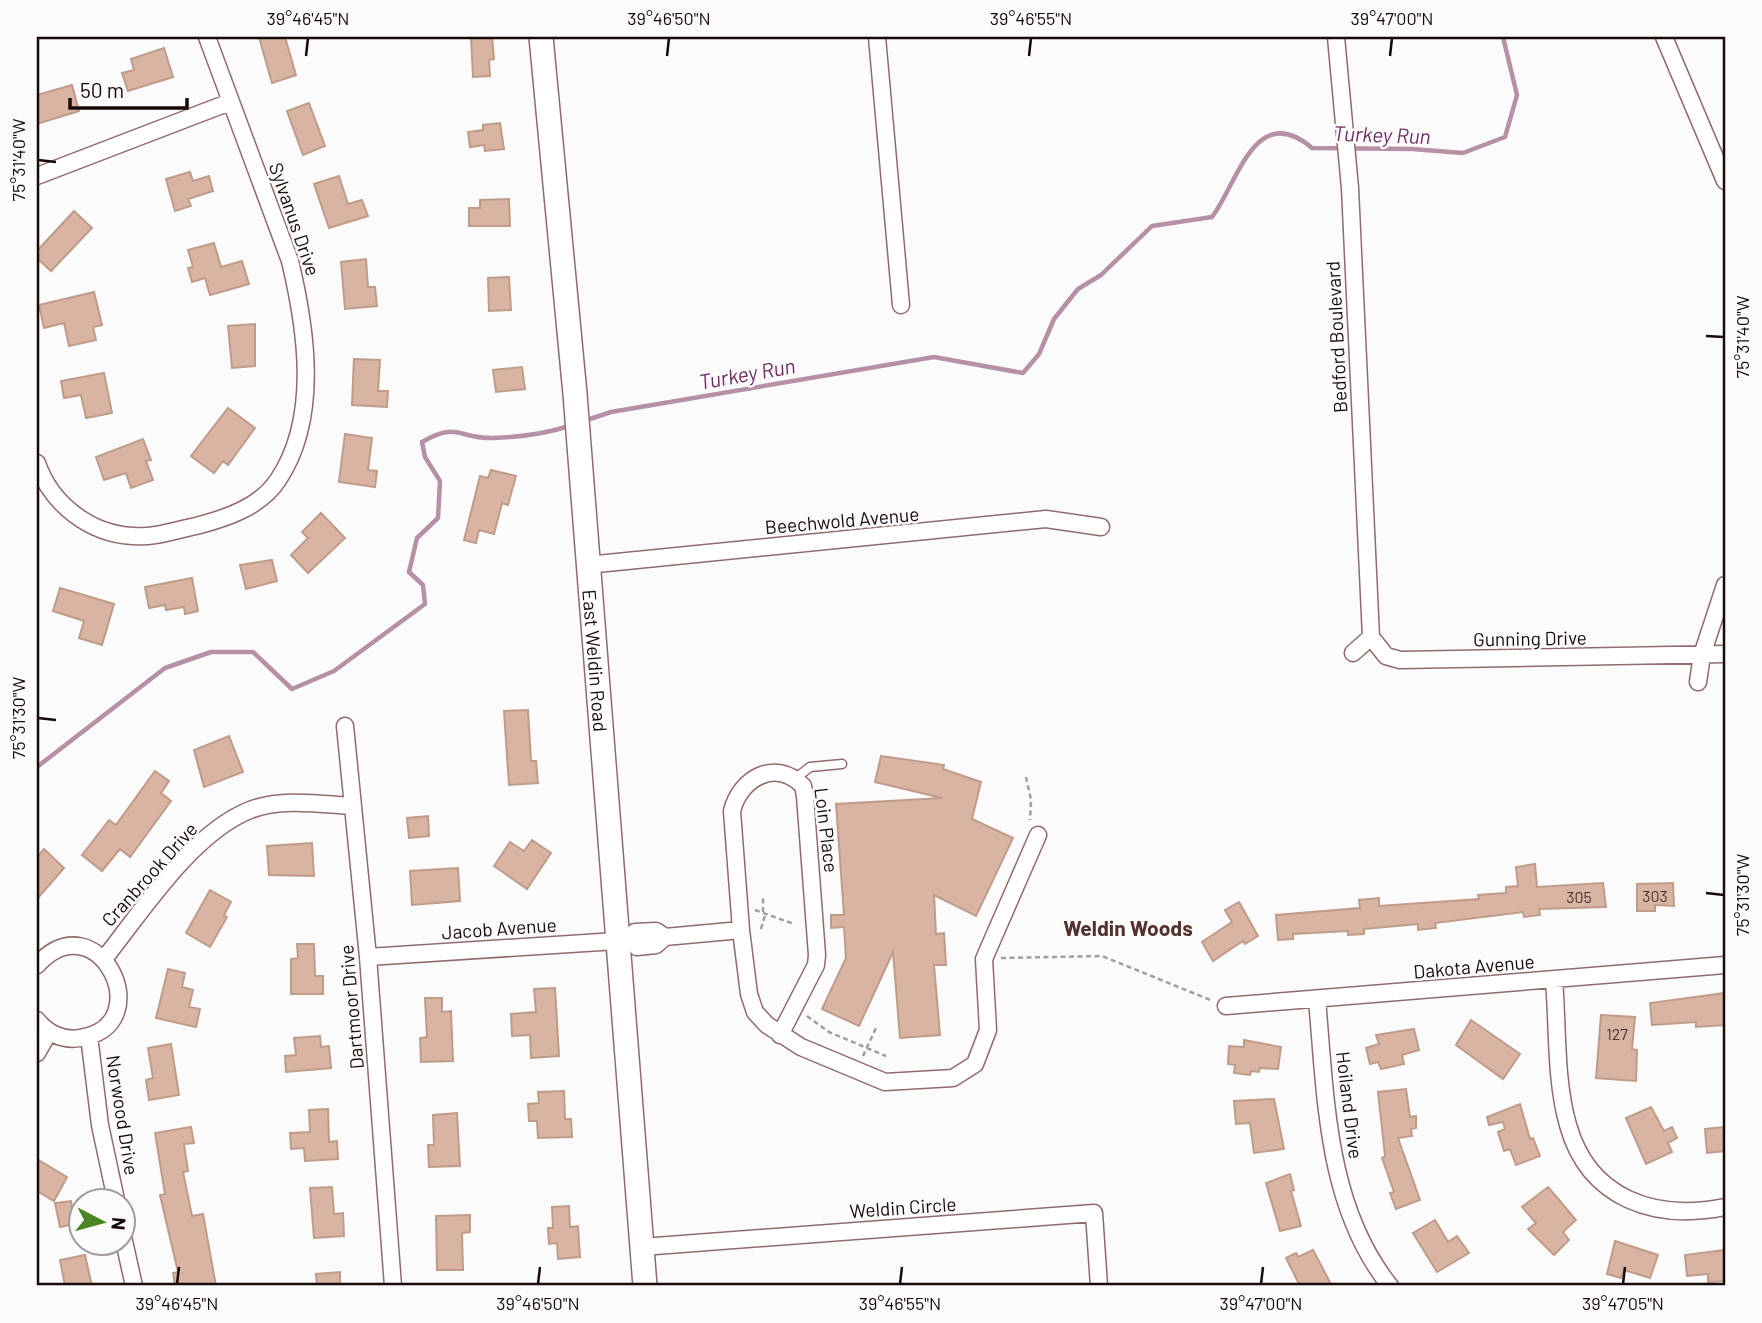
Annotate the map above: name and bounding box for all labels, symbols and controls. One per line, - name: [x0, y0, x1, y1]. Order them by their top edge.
- text: 39°46'45"N: [267, 7, 349, 29]
- text: 39°46'50"N: [627, 7, 711, 29]
- text: 39°46'55"N: [990, 7, 1072, 29]
- text: 39°47'00"N: [1350, 7, 1434, 29]
- scale bar: [70, 66, 187, 110]
- text: 50 m: [80, 77, 124, 102]
- text: 75°31'40"W: [7, 118, 29, 201]
- water label: Turkey Run: [1333, 120, 1431, 148]
- street label: Sylvanus Drive: [265, 159, 325, 279]
- street label: Bedford Boulevard: [1321, 260, 1351, 414]
- text: 75°31'40"W: [1731, 295, 1753, 378]
- water label: Turkey Run: [697, 352, 797, 394]
- street label: Beechwold Avenue: [764, 502, 920, 538]
- street label: East Weldin Road: [579, 589, 613, 733]
- street label: Gunning Drive: [1473, 626, 1587, 650]
- text: 75°31'30"W: [7, 677, 29, 759]
- street label: Loin Place: [810, 786, 844, 874]
- street label: Cranbrook Drive: [96, 817, 202, 931]
- text: 75°31'30"W: [1731, 854, 1753, 936]
- house number: 303: [1642, 886, 1668, 905]
- house number: 305: [1566, 887, 1592, 906]
- street label: Jacob Avenue: [441, 913, 557, 943]
- district label: Weldin Woods: [1063, 915, 1193, 940]
- street label: Dartmoor Drive: [334, 944, 368, 1070]
- street label: Dakota Avenue: [1412, 949, 1536, 983]
- house number: 127: [1606, 1024, 1628, 1043]
- street label: Hoiland Drive: [1332, 1050, 1368, 1160]
- street label: Norwood Drive: [102, 1053, 144, 1177]
- north arrow: [66, 1186, 136, 1256]
- street label: Weldin Circle: [849, 1192, 957, 1222]
- text: N: [107, 1216, 132, 1231]
- text: 39°46'45"N: [136, 1292, 218, 1314]
- text: 39°46'50"N: [496, 1292, 580, 1314]
- text: 39°46'55"N: [859, 1292, 941, 1314]
- text: 39°47'00"N: [1219, 1292, 1303, 1314]
- text: 39°47'05"N: [1582, 1292, 1664, 1314]

